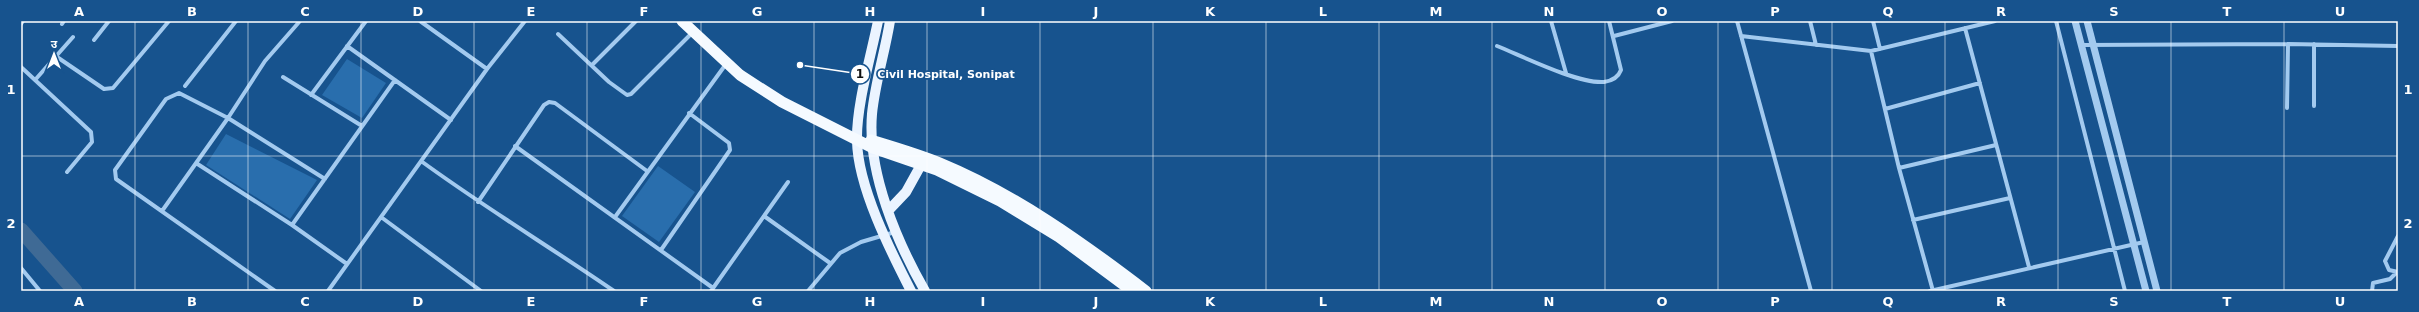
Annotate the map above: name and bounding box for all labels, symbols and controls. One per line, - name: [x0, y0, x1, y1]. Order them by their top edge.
- text: A: [74, 4, 84, 19]
- text: B: [187, 4, 197, 19]
- text: C: [300, 4, 310, 19]
- text: D: [413, 4, 424, 19]
- text: E: [527, 4, 535, 19]
- text: F: [640, 4, 648, 19]
- text: G: [752, 4, 762, 19]
- text: H: [865, 4, 875, 19]
- text: I: [981, 4, 985, 19]
- text: J: [1093, 4, 1098, 19]
- text: K: [1205, 4, 1216, 19]
- text: L: [1319, 4, 1327, 19]
- text: M: [1430, 4, 1442, 19]
- text: N: [1544, 4, 1554, 19]
- text: O: [1656, 4, 1668, 19]
- text: P: [1770, 4, 1780, 19]
- text: Q: [1882, 4, 1894, 19]
- text: R: [1996, 4, 2006, 19]
- text: S: [2109, 4, 2119, 19]
- text: T: [2223, 4, 2232, 19]
- text: U: [2335, 4, 2345, 19]
- north arrow: [34, 34, 74, 74]
- text: उ: [51, 38, 58, 51]
- callout: Civil Hospital, Sonipat: [850, 62, 1023, 85]
- text: 1: [856, 67, 864, 81]
- text: Civil Hospital, Sonipat: [877, 68, 1015, 81]
- text: 1: [6, 82, 16, 97]
- text: 1: [2403, 82, 2413, 97]
- text: 2: [6, 216, 16, 231]
- text: 2: [2403, 216, 2413, 231]
- text: A: [74, 294, 84, 309]
- text: B: [187, 294, 197, 309]
- text: C: [300, 294, 310, 309]
- text: D: [413, 294, 424, 309]
- text: E: [527, 294, 535, 309]
- text: F: [640, 294, 648, 309]
- text: G: [752, 294, 762, 309]
- text: H: [865, 294, 875, 309]
- text: I: [981, 294, 985, 309]
- text: J: [1093, 294, 1098, 309]
- text: K: [1205, 294, 1216, 309]
- text: L: [1319, 294, 1327, 309]
- text: M: [1430, 294, 1442, 309]
- text: N: [1544, 294, 1554, 309]
- text: O: [1656, 294, 1668, 309]
- text: P: [1770, 294, 1780, 309]
- text: Q: [1882, 294, 1894, 309]
- text: R: [1996, 294, 2006, 309]
- text: S: [2109, 294, 2119, 309]
- text: T: [2223, 294, 2232, 309]
- text: U: [2335, 294, 2345, 309]

